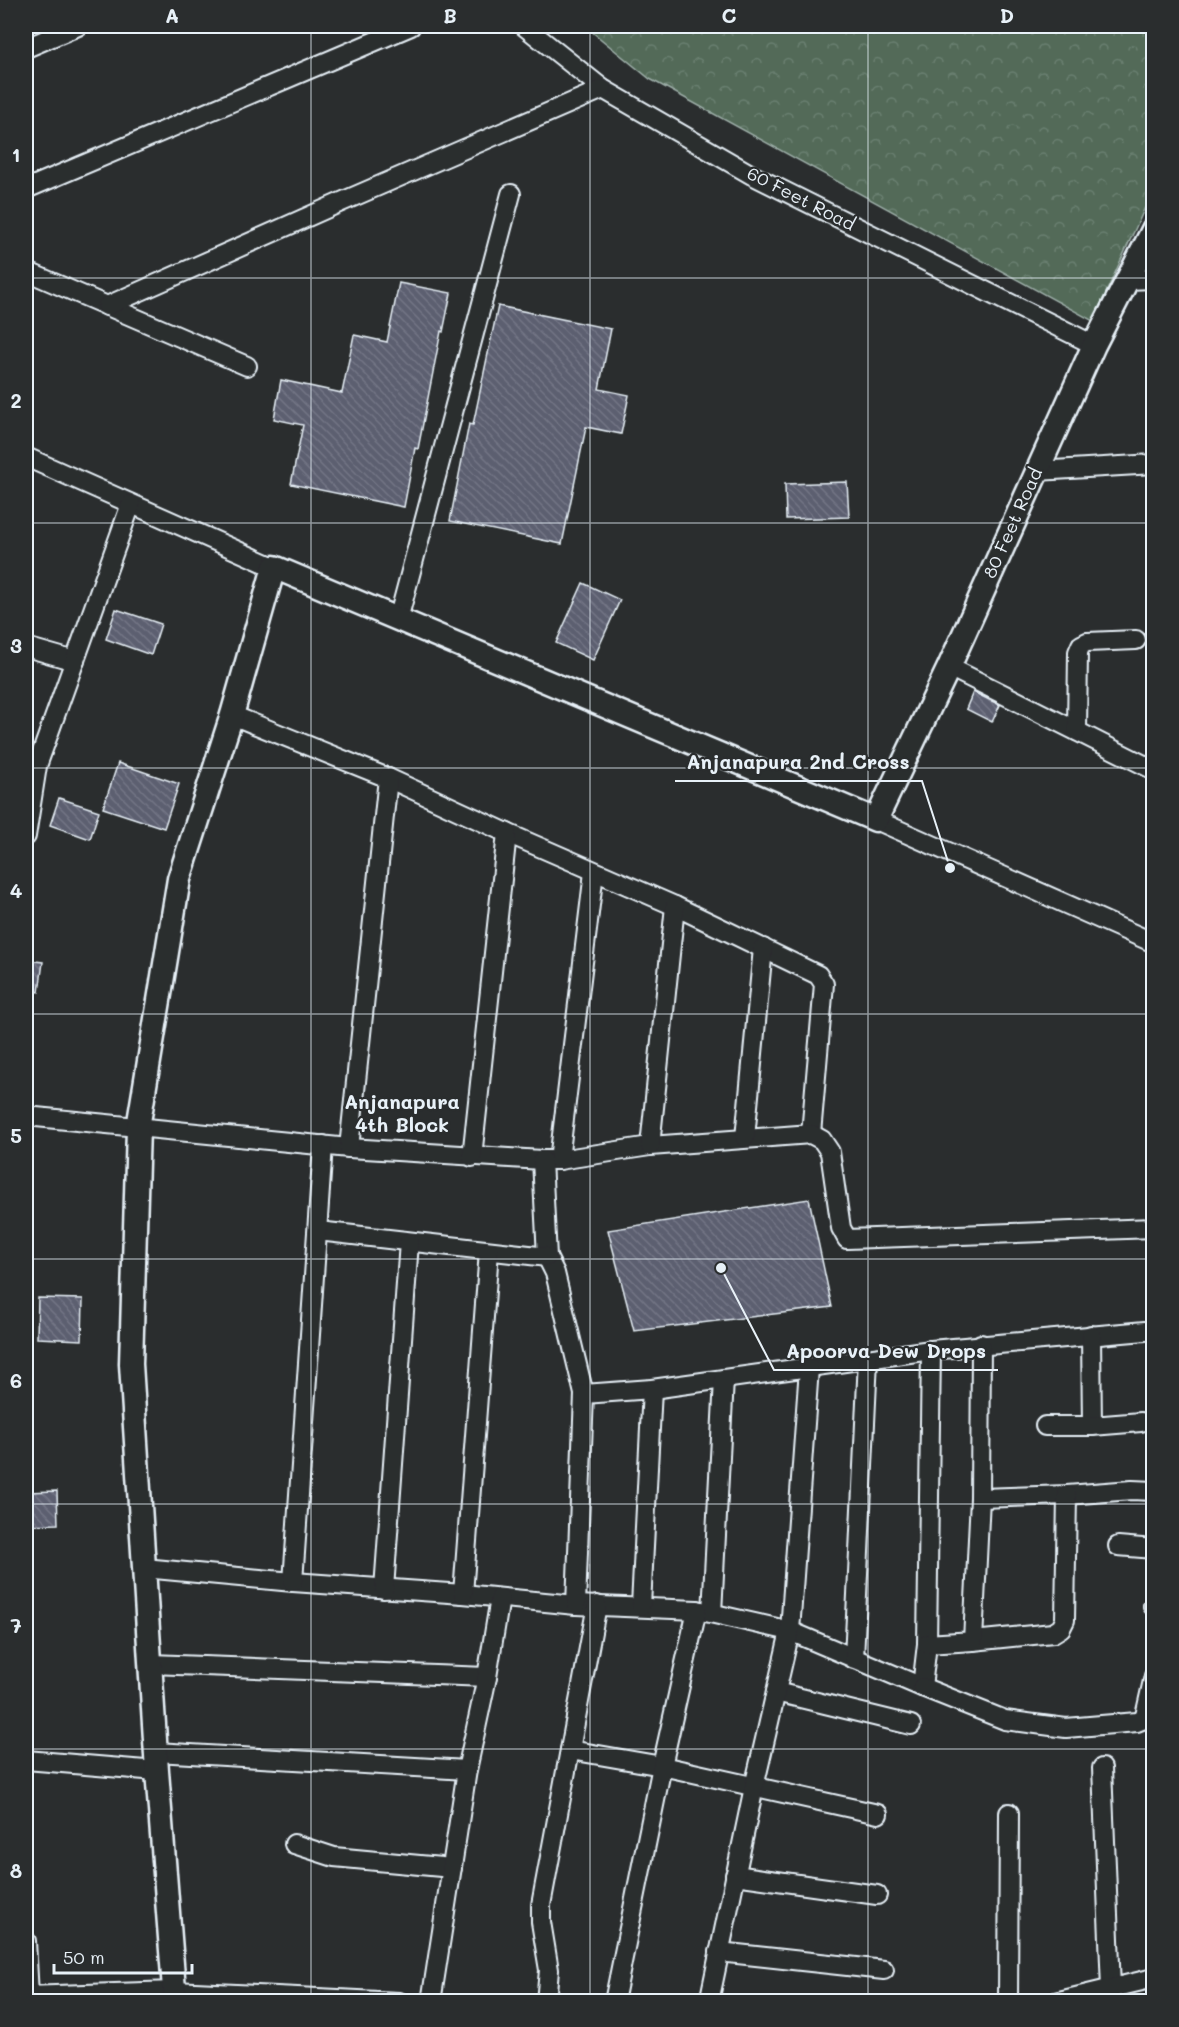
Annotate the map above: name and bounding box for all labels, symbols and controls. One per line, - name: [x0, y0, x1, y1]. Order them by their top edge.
- text: A: [165, 2, 179, 28]
- text: B: [443, 2, 457, 28]
- text: C: [722, 2, 737, 28]
- text: D: [1000, 2, 1014, 28]
- text: 1: [12, 141, 20, 167]
- street label: 60 Feet Road: [743, 160, 860, 236]
- text: 2: [10, 387, 22, 413]
- street label: 80 Feet Road: [977, 464, 1047, 582]
- text: 3: [10, 632, 22, 658]
- callout: Anjanapura 2nd Cross: [675, 743, 922, 781]
- text: Anjanapura 2nd Cross: [687, 748, 910, 774]
- text: 4: [10, 877, 23, 903]
- district label: Anjanapura 4th Block: [344, 1088, 460, 1137]
- text: 5: [10, 1122, 22, 1148]
- callout: Apoorva Dew Drops: [774, 1332, 998, 1370]
- text: Apoorva Dew Drops: [786, 1337, 986, 1363]
- text: 6: [10, 1367, 22, 1393]
- text: 7: [10, 1612, 22, 1638]
- text: 8: [10, 1857, 22, 1883]
- scale bar: [54, 1937, 192, 1975]
- text: 50 m: [63, 1945, 105, 1969]

